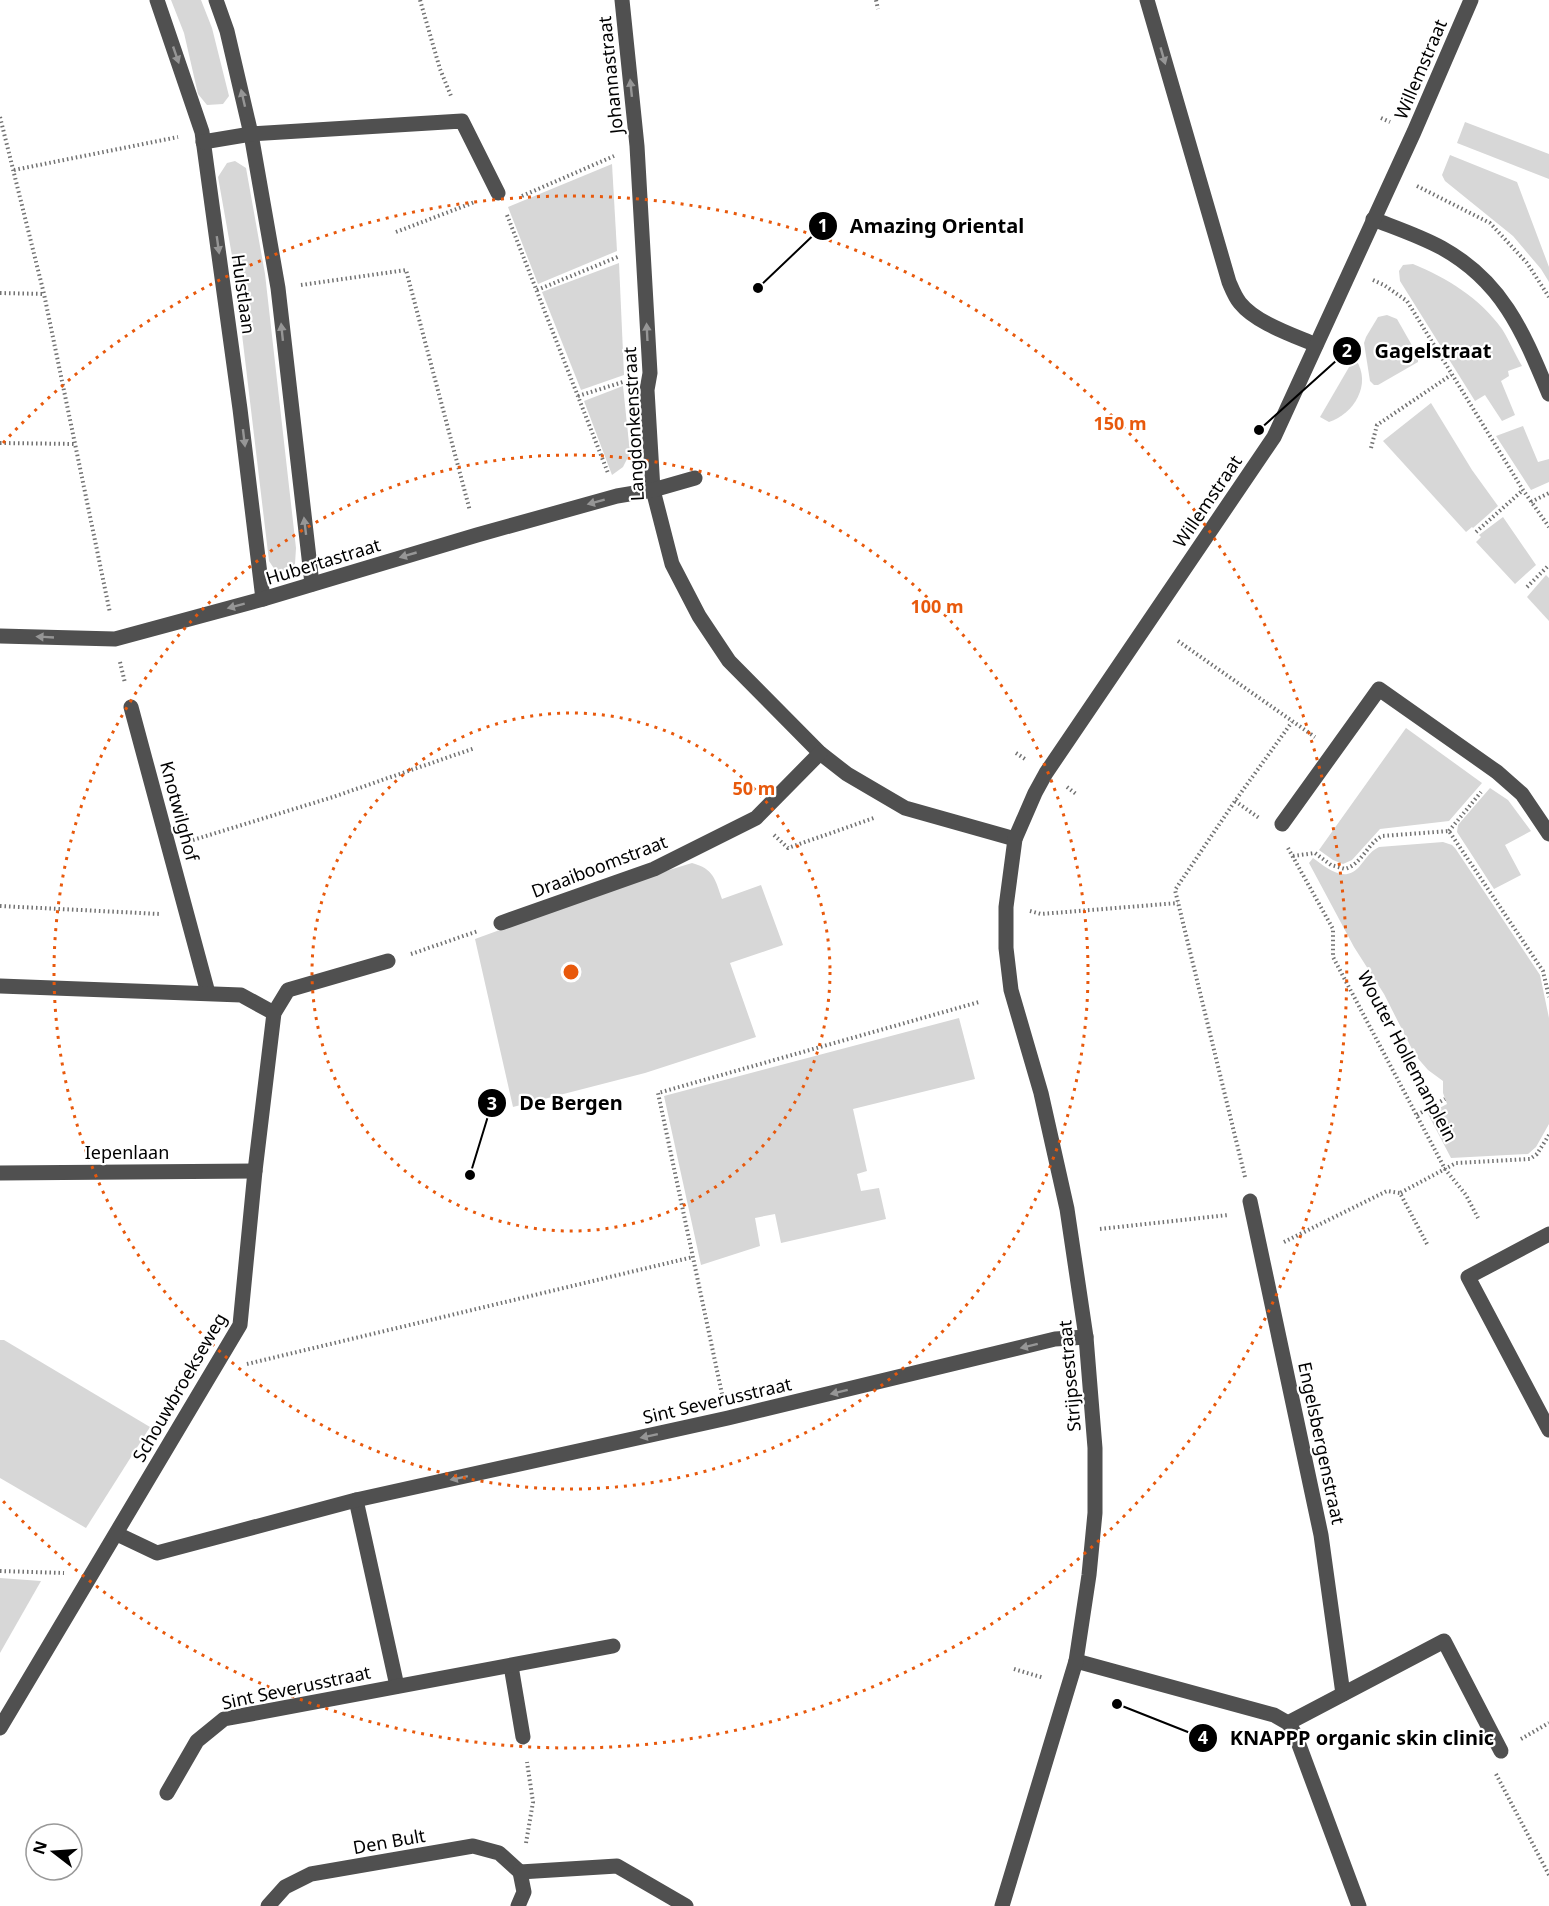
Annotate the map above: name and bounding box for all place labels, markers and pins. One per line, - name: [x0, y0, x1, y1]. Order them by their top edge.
- callout: Amazing Oriental: [808, 207, 1036, 245]
- callout: Gagelstraat: [1332, 332, 1503, 370]
- centre of rings: [561, 962, 581, 982]
- callout: De Bergen: [477, 1084, 634, 1122]
- callout: KNAPPP organic skin clinic: [1188, 1719, 1506, 1757]

